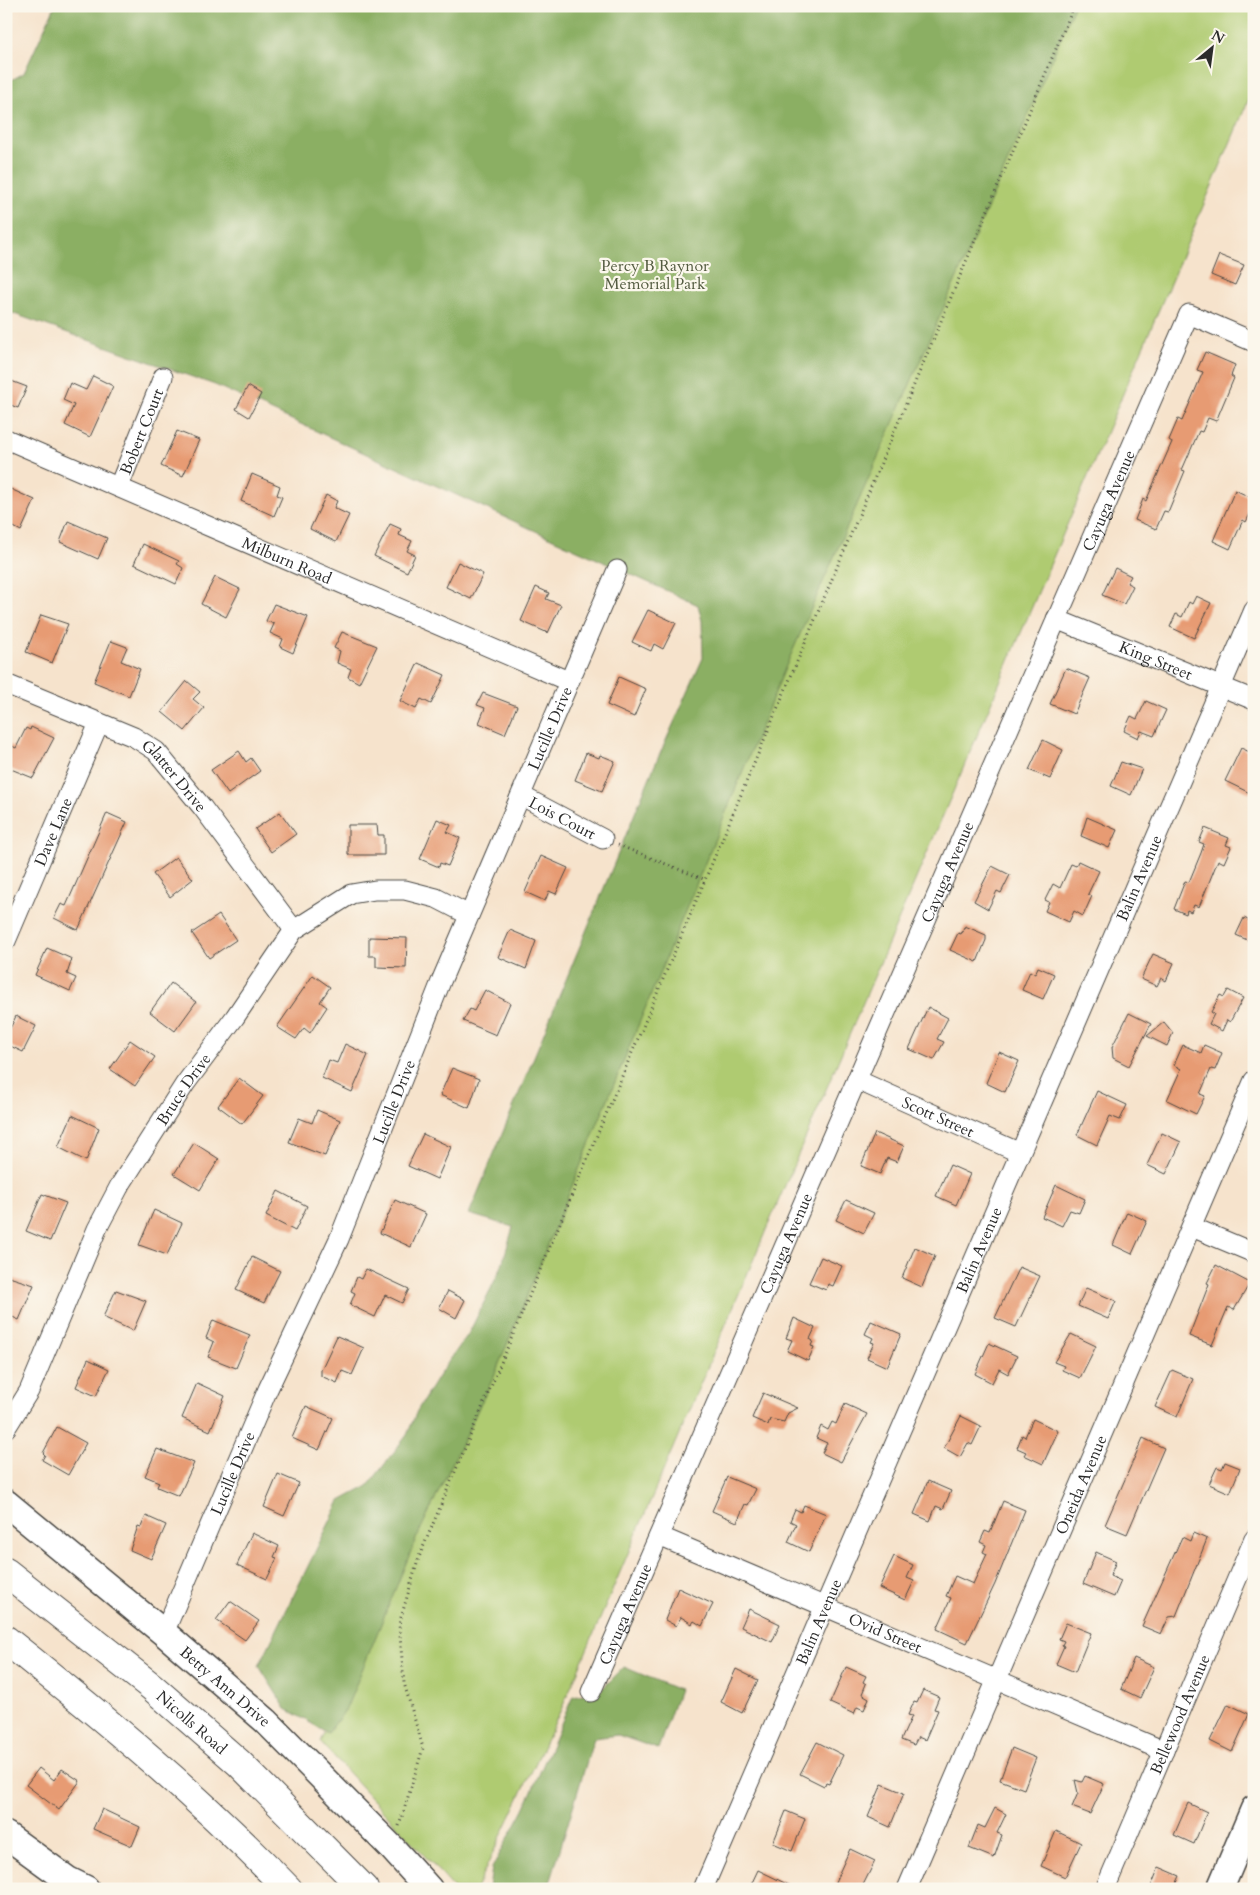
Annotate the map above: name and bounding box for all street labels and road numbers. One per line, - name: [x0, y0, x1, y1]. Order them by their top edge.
- street label: Bobert Court: [115, 385, 169, 478]
- street label: Cayuga Avenue: [1077, 447, 1141, 555]
- street label: Milburn Road: [238, 532, 335, 590]
- street label: King Street: [1116, 636, 1196, 686]
- street label: Lucille Drive: [523, 683, 578, 773]
- street label: Glatter Drive: [137, 735, 212, 817]
- street label: Lois Court: [525, 792, 600, 845]
- street label: Dave Lane: [29, 794, 78, 870]
- street label: Cayuga Avenue: [916, 818, 979, 926]
- street label: Balin Avenue: [1111, 832, 1168, 925]
- street label: Bruce Drive: [151, 1049, 216, 1130]
- street label: Lucille Drive: [368, 1057, 421, 1147]
- street label: Scott Street: [898, 1092, 977, 1143]
- street label: Cayuga Avenue: [755, 1190, 818, 1298]
- street label: Balin Avenue: [951, 1204, 1008, 1297]
- street label: Lucille Drive: [206, 1428, 261, 1518]
- street label: Oneida Avenue: [1050, 1432, 1112, 1538]
- street label: Cayuga Avenue: [594, 1560, 657, 1669]
- street label: Balin Avenue: [791, 1576, 847, 1669]
- street label: Ovid Street: [845, 1608, 925, 1659]
- street label: Betty Ann Drive: [175, 1641, 275, 1732]
- street label: Bellewood Avenue: [1145, 1651, 1216, 1778]
- street label: Nicolls Road: [151, 1686, 232, 1760]

